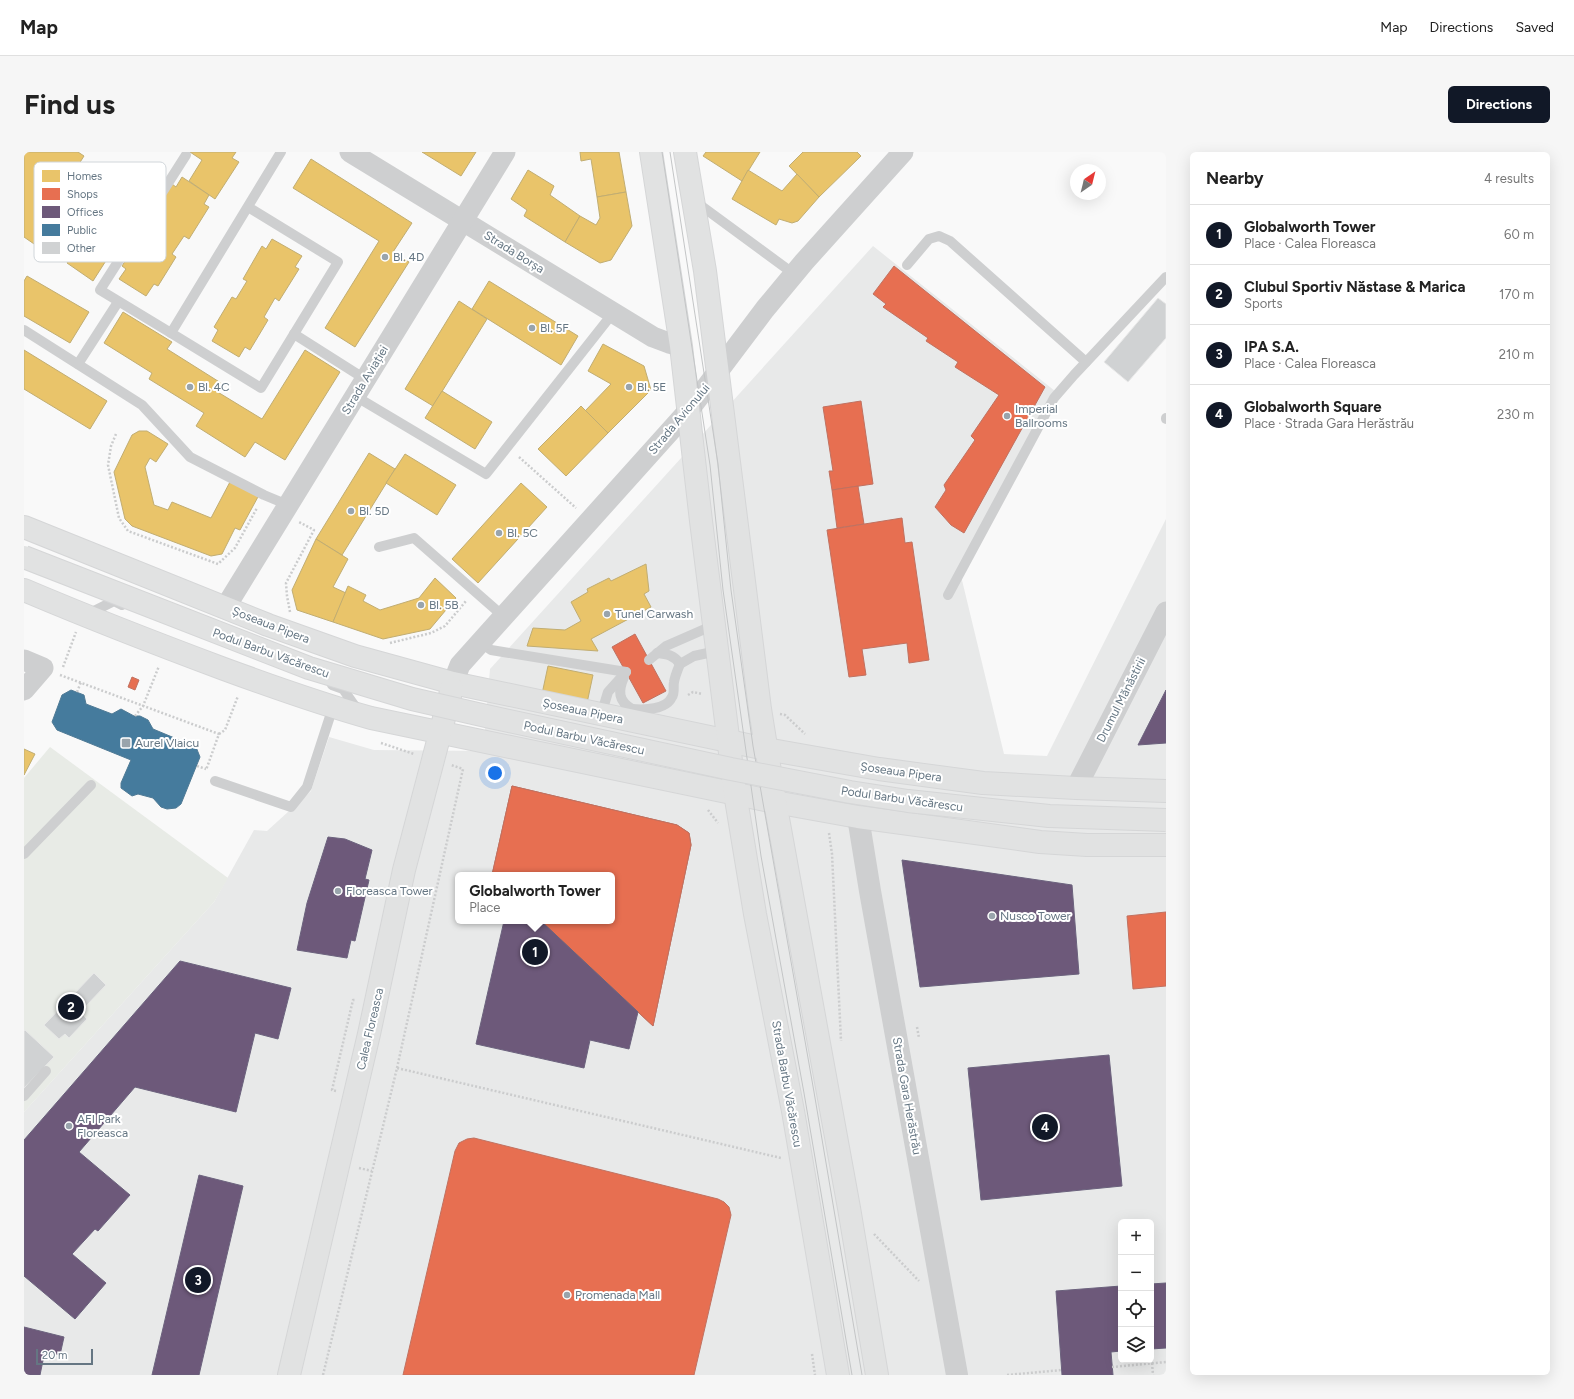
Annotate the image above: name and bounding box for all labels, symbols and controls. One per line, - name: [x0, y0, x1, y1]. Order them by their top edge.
- text: Map: [20, 16, 58, 39]
- text: Map: [1380, 19, 1408, 36]
- text: Directions: [1430, 19, 1493, 36]
- text: Saved: [1515, 19, 1554, 36]
- button: Directions: [1448, 86, 1550, 123]
- text: Find us: [24, 87, 115, 121]
- legend: [34, 162, 166, 262]
- north arrow: [1070, 164, 1106, 200]
- text: Nearby: [1206, 168, 1264, 188]
- text: Homes: [67, 170, 102, 183]
- text: 4 results: [1484, 171, 1534, 186]
- text: Shops: [67, 188, 98, 201]
- text: Offices: [67, 206, 103, 219]
- text: Globalworth Tower: [1244, 218, 1375, 236]
- text: Public: [67, 224, 97, 237]
- text: 1: [1216, 227, 1222, 242]
- text: 60 m: [1504, 227, 1534, 242]
- street label: Strada Borșa: [481, 228, 547, 276]
- text: Place · Calea Floreasca: [1244, 236, 1376, 251]
- text: Other: [67, 242, 96, 255]
- place label: Bl. 4D: [393, 250, 424, 264]
- marker: Bl. 4D: [380, 252, 390, 262]
- text: Clubul Sportiv Năstase & Marica: [1244, 278, 1465, 296]
- text: 2: [1215, 287, 1223, 302]
- text: 170 m: [1499, 287, 1534, 302]
- text: Sports: [1244, 296, 1283, 311]
- place label: Bl. 5F: [540, 321, 569, 335]
- marker: Bl. 5F: [527, 323, 537, 333]
- text: IPA S.A.: [1244, 338, 1299, 356]
- street label: Strada Aviației: [339, 343, 391, 417]
- text: 3: [1215, 347, 1223, 362]
- text: 210 m: [1499, 347, 1534, 362]
- text: Place · Calea Floreasca: [1244, 356, 1376, 371]
- place label: Bl. 4C: [198, 380, 230, 394]
- place label: Bl. 5E: [637, 380, 666, 394]
- street label: Strada Avionului: [645, 381, 713, 457]
- marker: Bl. 4C: [185, 382, 195, 392]
- marker: Bl. 5E: [624, 382, 634, 392]
- text: Globalworth Square: [1244, 398, 1382, 416]
- place label: Imperial Ballrooms: [1015, 402, 1068, 430]
- text: 4: [1215, 407, 1223, 422]
- text: 230 m: [1497, 407, 1534, 422]
- marker: Imperial Ballrooms: [1002, 411, 1012, 421]
- text: Place · Strada Gara Herăstrău: [1244, 416, 1414, 431]
- place label: Bl. 5D: [359, 504, 390, 518]
- marker: Bl. 5D: [346, 506, 356, 516]
- place label: Bl. 5C: [507, 526, 538, 540]
- marker: Bl. 5C: [494, 528, 504, 538]
- place label: Bl. 5B: [429, 598, 459, 612]
- marker: Bl. 5B: [416, 600, 426, 610]
- street label: Șoseaua Pipera: [230, 604, 312, 646]
- place label: Tunel Carwash: [615, 607, 693, 621]
- marker: Tunel Carwash: [602, 609, 612, 619]
- street label: Podul Barbu Văcărescu: [211, 625, 331, 681]
- street label: Drumul Mănăstirii: [1094, 655, 1148, 745]
- street label: Șoseaua Pipera: [541, 696, 625, 726]
- street label: Podul Barbu Văcărescu: [522, 718, 646, 758]
- place label: Aurel Vlaicu: [135, 736, 199, 750]
- marker: Aurel Vlaicu: [120, 737, 132, 749]
- street label: Șoseaua Pipera: [859, 759, 943, 785]
- your location: [485, 763, 505, 783]
- street label: Podul Barbu Văcărescu: [840, 783, 964, 815]
- popup: [455, 872, 615, 924]
- text: Globalworth Tower: [469, 882, 601, 900]
- place label: Floreasca Tower: [346, 884, 433, 898]
- marker: Floreasca Tower: [333, 886, 343, 896]
- text: Place: [469, 900, 500, 915]
- place label: Nusco Tower: [1000, 909, 1071, 923]
- marker: Nusco Tower: [987, 911, 997, 921]
- pin: 1: [522, 937, 548, 967]
- street label: Calea Floreasca: [354, 986, 386, 1072]
- pin: 2: [58, 992, 84, 1022]
- street label: Strada Barbu Văcărescu: [769, 1020, 805, 1148]
- street label: Strada Gara Herăstrău: [890, 1036, 924, 1156]
- place label: AFI Park Floreasca: [77, 1112, 128, 1140]
- pin: 4: [1032, 1112, 1058, 1142]
- marker: AFI Park Floreasca: [64, 1121, 74, 1131]
- map controls: [1118, 1219, 1154, 1363]
- button: +: [1118, 1219, 1154, 1255]
- button: −: [1118, 1255, 1154, 1291]
- pin: 3: [185, 1265, 211, 1295]
- place label: Promenada Mall: [575, 1288, 660, 1302]
- marker: Promenada Mall: [562, 1290, 572, 1300]
- button: locate: [1118, 1291, 1154, 1327]
- button: layers: [1118, 1327, 1154, 1363]
- scale bar: [36, 1347, 93, 1366]
- text: 20 m: [42, 1349, 67, 1362]

